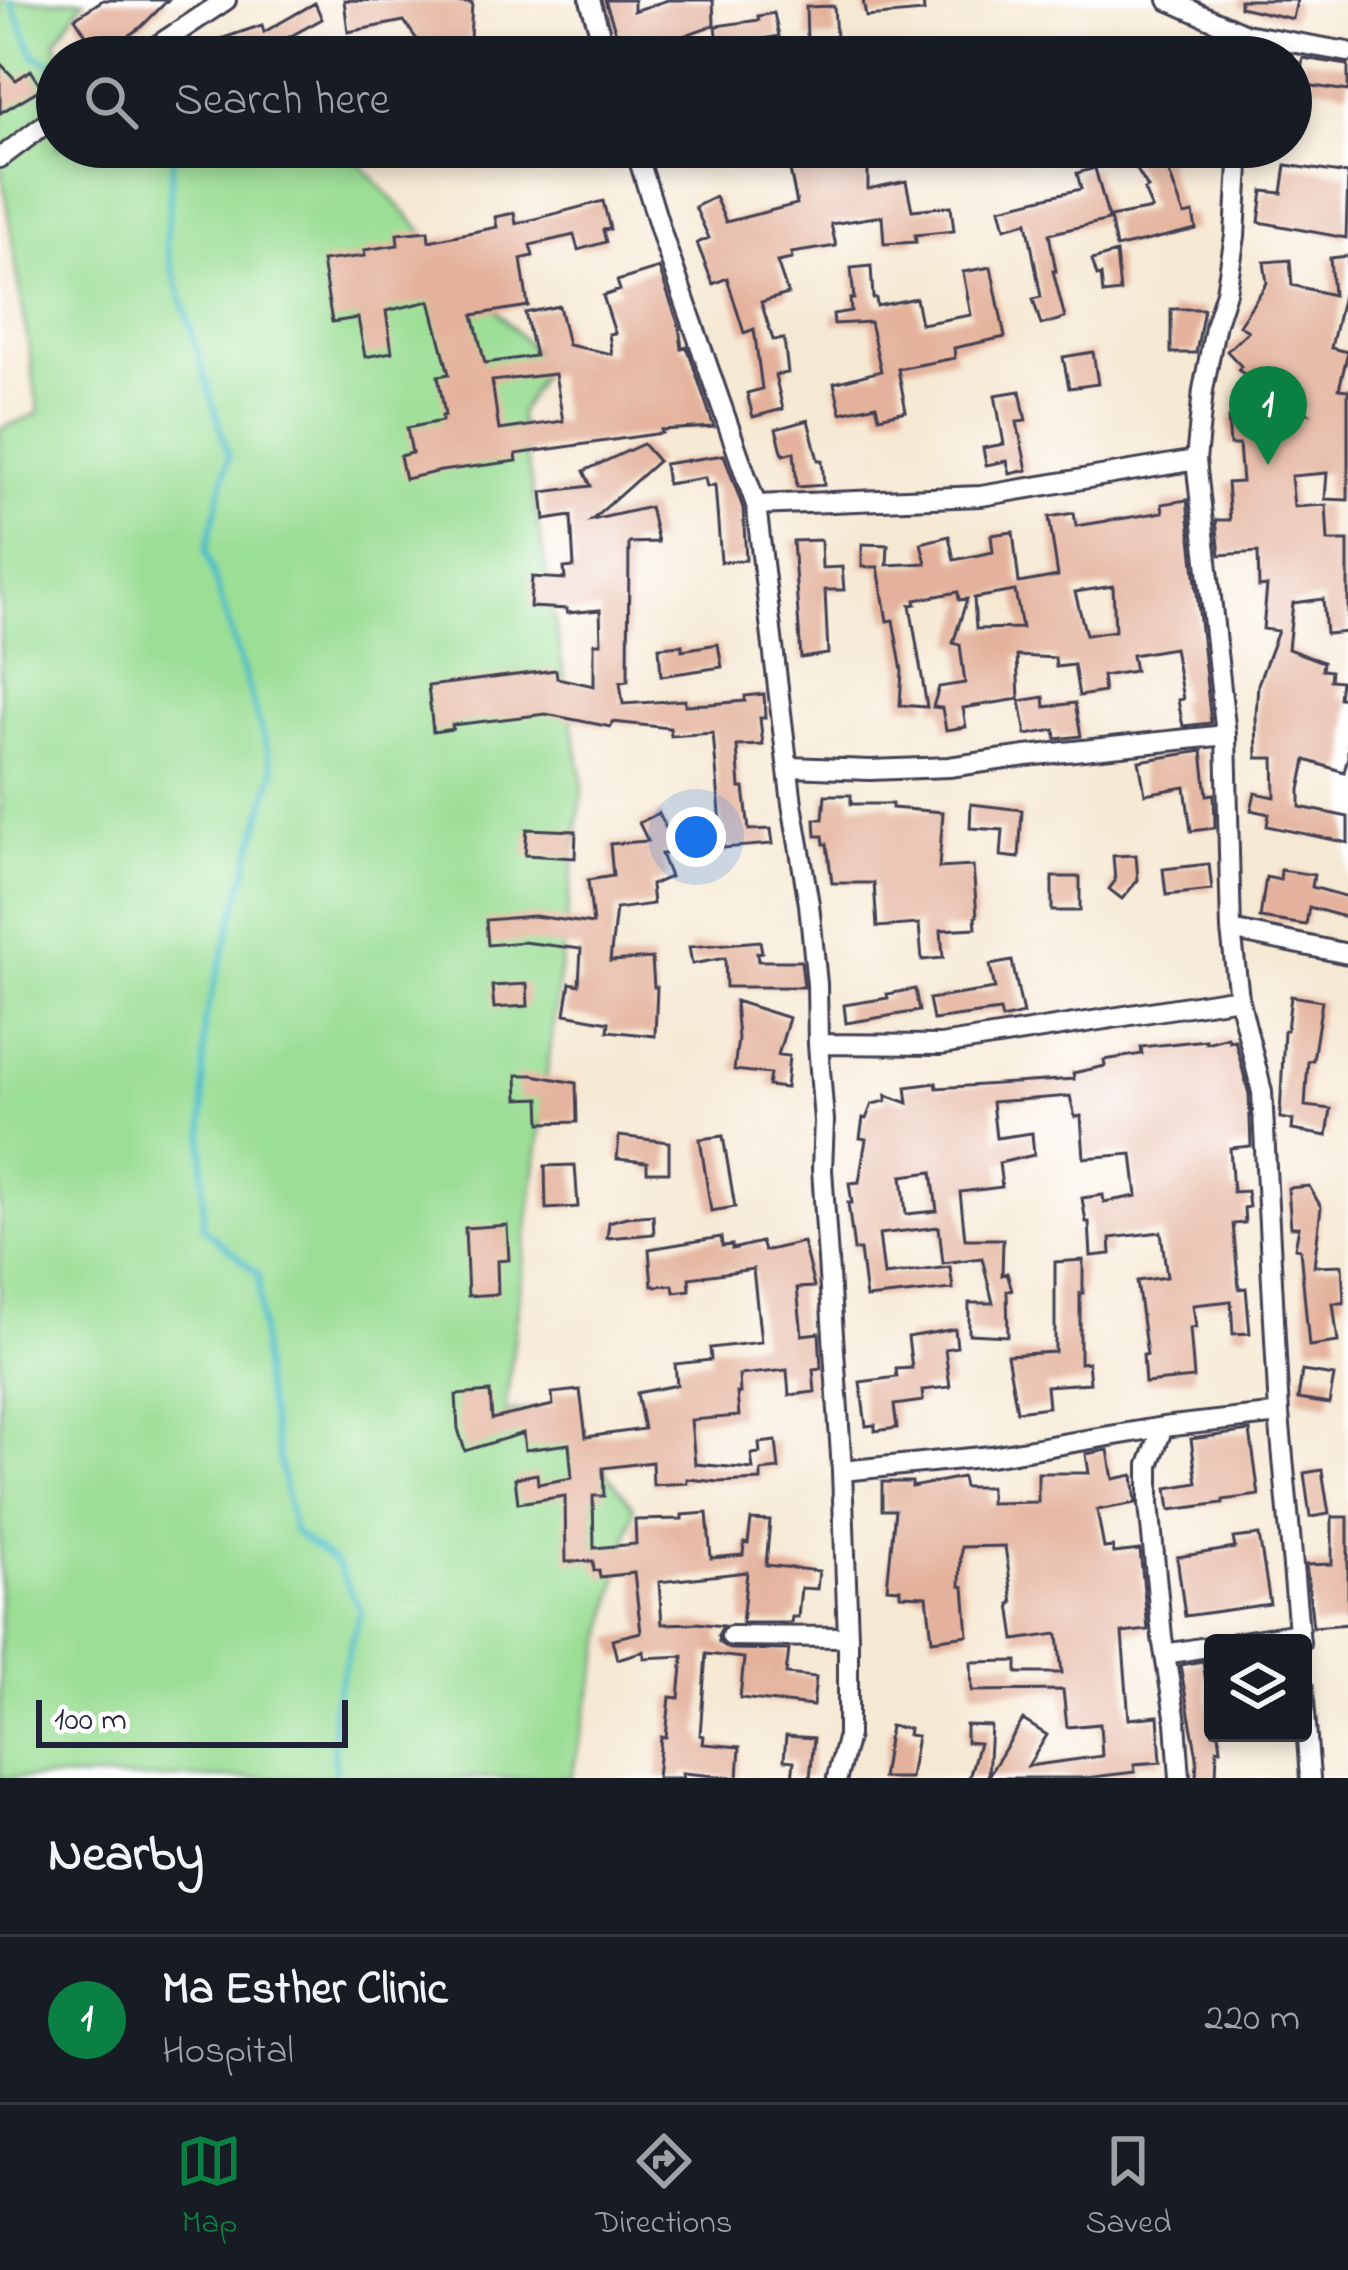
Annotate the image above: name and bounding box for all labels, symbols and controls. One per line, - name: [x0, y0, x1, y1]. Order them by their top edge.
- search box: [36, 36, 1312, 168]
- icon: search: [78, 69, 144, 135]
- text: Search here: [174, 69, 390, 135]
- pin: 1: [1229, 366, 1307, 465]
- your location: [666, 807, 726, 867]
- map controls: [1204, 1634, 1312, 1742]
- button: layers: [1204, 1634, 1312, 1742]
- scale bar: [36, 1694, 348, 1747]
- text: 100 m: [54, 1697, 127, 1745]
- text: Nearby: [48, 1819, 204, 1894]
- text: Ma Esther Clinic: [162, 1958, 448, 2024]
- text: 1: [81, 1991, 93, 2048]
- text: 220 m: [1204, 1991, 1300, 2048]
- text: Hospital: [162, 2024, 294, 2081]
- tab: Map: [176, 2128, 242, 2248]
- tab: Directions: [595, 2128, 733, 2248]
- tab: Saved: [1085, 2128, 1172, 2248]

